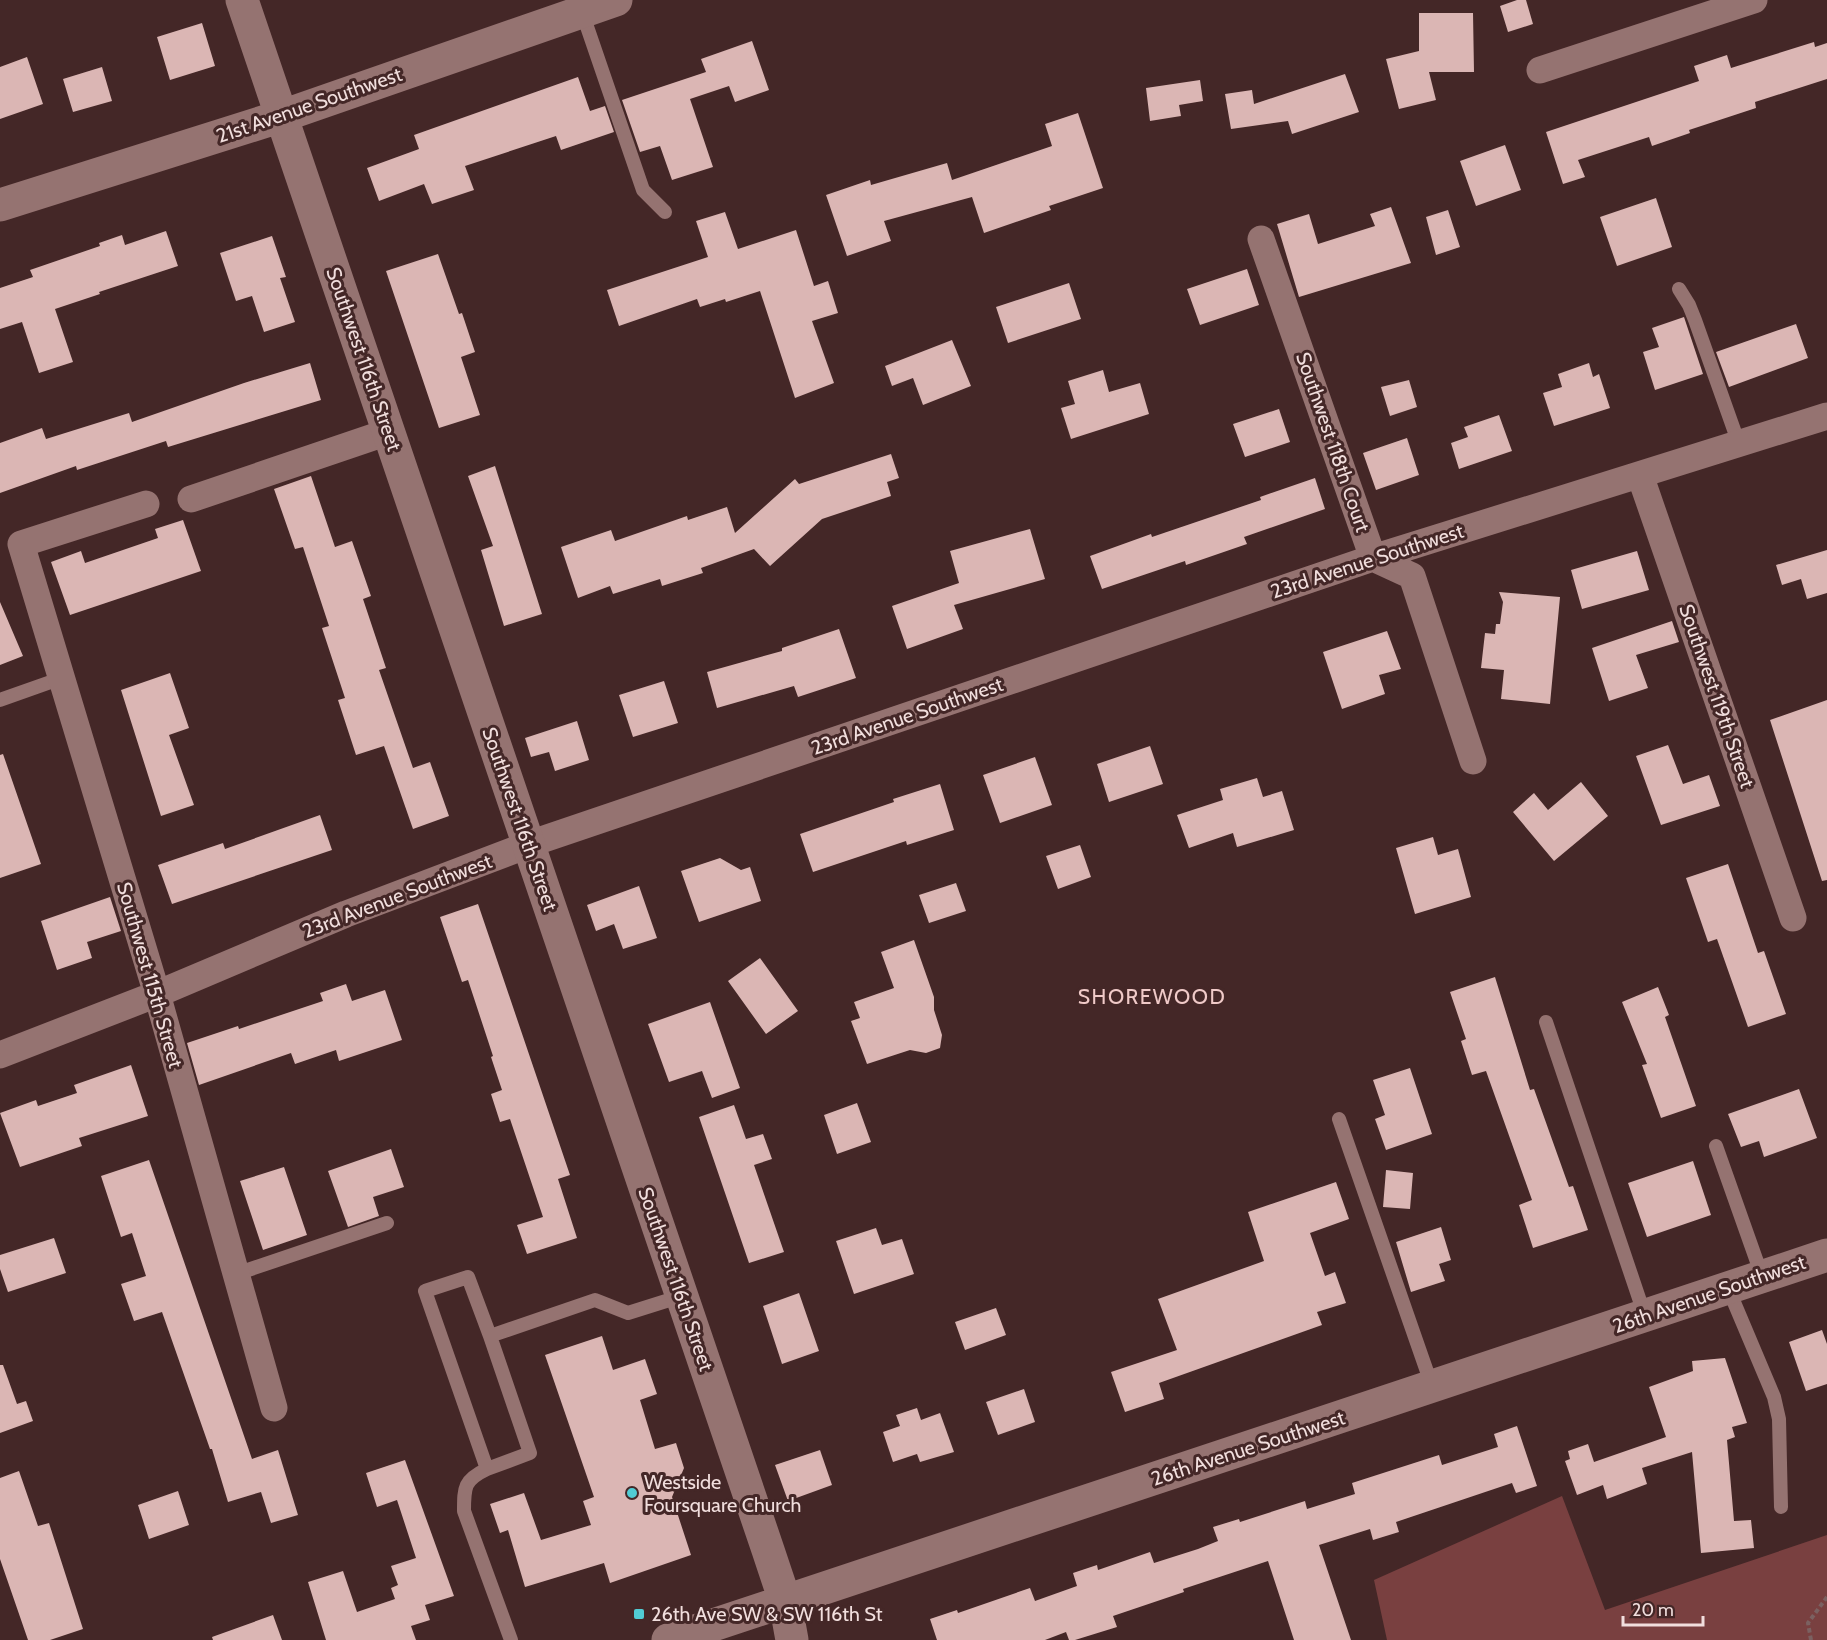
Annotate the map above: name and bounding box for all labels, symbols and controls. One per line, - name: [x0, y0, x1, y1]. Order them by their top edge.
- street label: 21st Avenue Southwest: [213, 62, 405, 148]
- street label: Southwest 116th Street: [321, 264, 407, 454]
- street label: Southwest 118th Court: [1291, 349, 1375, 535]
- street label: 23rd Avenue Southwest: [1268, 518, 1467, 603]
- street label: Southwest 119th Street: [1674, 601, 1760, 791]
- street label: 23rd Avenue Southwest: [808, 672, 1006, 760]
- street label: Southwest 116th Street: [477, 724, 563, 914]
- street label: 23rd Avenue Southwest: [299, 849, 495, 943]
- street label: Southwest 115th Street: [112, 879, 188, 1071]
- district label: SHOREWOOD: [1078, 984, 1226, 1009]
- street label: Southwest 116th Street: [633, 1184, 719, 1374]
- street label: 26th Avenue Southwest: [1610, 1250, 1809, 1338]
- street label: 26th Avenue Southwest: [1148, 1405, 1348, 1491]
- place label: Westside Foursquare Church: [644, 1470, 801, 1517]
- marker: Westside Foursquare Church: [625, 1486, 639, 1500]
- scale bar: [1623, 1589, 1702, 1627]
- text: 20 m: [1632, 1599, 1674, 1621]
- place label: 26th Ave SW & SW 116th St: [651, 1602, 883, 1626]
- marker: 26th Ave SW & SW 116th St: [632, 1607, 646, 1621]

